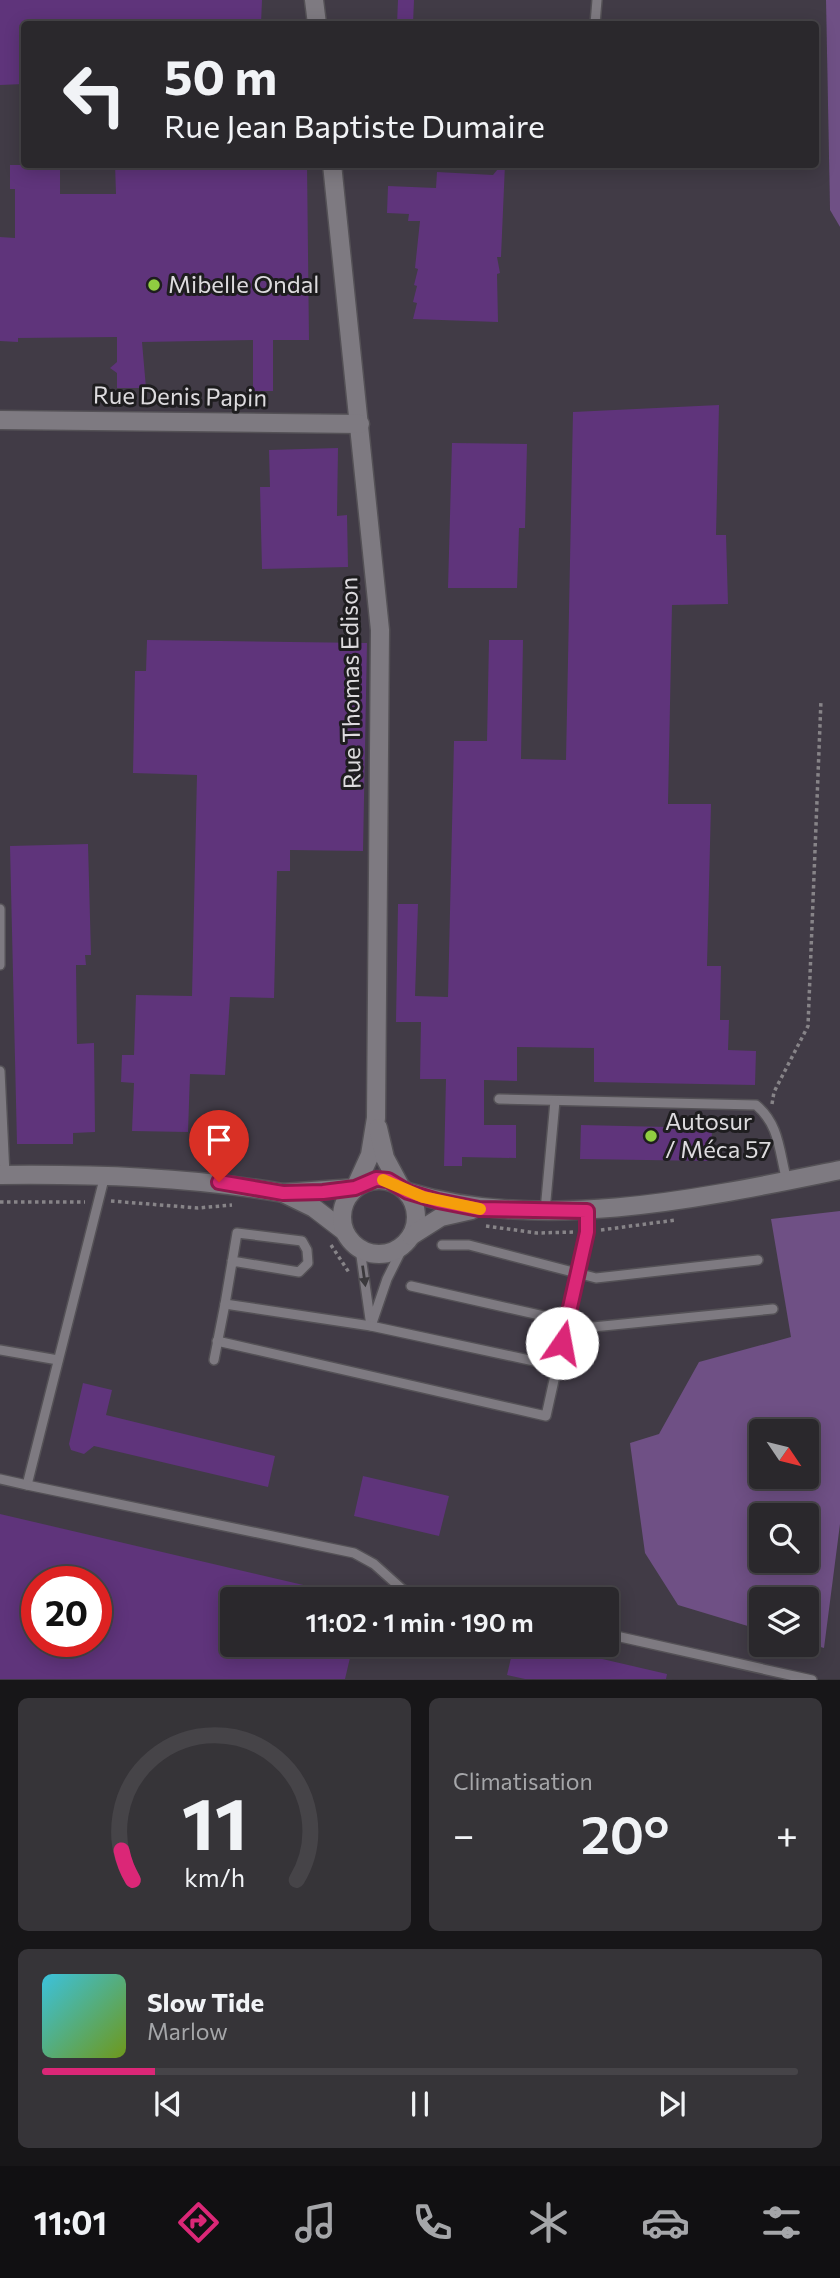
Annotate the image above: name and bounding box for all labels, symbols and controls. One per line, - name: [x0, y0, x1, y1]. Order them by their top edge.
- text: 50 m: [164, 45, 277, 105]
- icon: left: [49, 49, 140, 140]
- text: Rue Jean Baptiste Dumaire: [164, 105, 545, 145]
- place label: Mibelle Ondal: [168, 269, 319, 298]
- marker: Mibelle Ondal: [146, 277, 162, 293]
- street label: Rue Denis Papin: [93, 379, 267, 412]
- street label: Rue Thomas Edison: [333, 577, 366, 789]
- place label: Autosur / Méca 57: [665, 1106, 771, 1163]
- pin: [189, 1110, 249, 1182]
- icon: arrive: [200, 1121, 238, 1159]
- marker: Autosur / Méca 57: [643, 1128, 659, 1144]
- one-way arrow: [359, 1265, 370, 1287]
- position arrow: [525, 1306, 599, 1380]
- north arrow: [749, 1419, 819, 1489]
- map controls: [749, 1419, 819, 1657]
- button: search: [749, 1503, 819, 1573]
- speed limit sign: 20: [21, 1566, 112, 1657]
- button: layers: [749, 1587, 819, 1657]
- text: 11:02 · 1 min · 190 m: [305, 1606, 534, 1637]
- text: Climatisation: [453, 1767, 593, 1795]
- text: 11: [182, 1777, 247, 1866]
- text: 20°: [581, 1801, 670, 1865]
- text: −: [453, 1810, 475, 1857]
- text: +: [776, 1810, 798, 1857]
- text: km/h: [184, 1862, 245, 1892]
- text: Slow Tide: [147, 1986, 264, 2017]
- text: Marlow: [147, 2017, 228, 2045]
- icon: previous: [149, 2085, 187, 2123]
- icon: pause: [401, 2085, 439, 2123]
- icon: next: [653, 2085, 691, 2123]
- icon: directions: [174, 2198, 223, 2247]
- icon: music: [291, 2198, 340, 2247]
- icon: phone: [408, 2198, 457, 2247]
- icon: climate: [524, 2198, 573, 2247]
- icon: car: [641, 2198, 690, 2247]
- icon: filters: [757, 2198, 806, 2247]
- text: 11:01: [34, 2202, 107, 2242]

